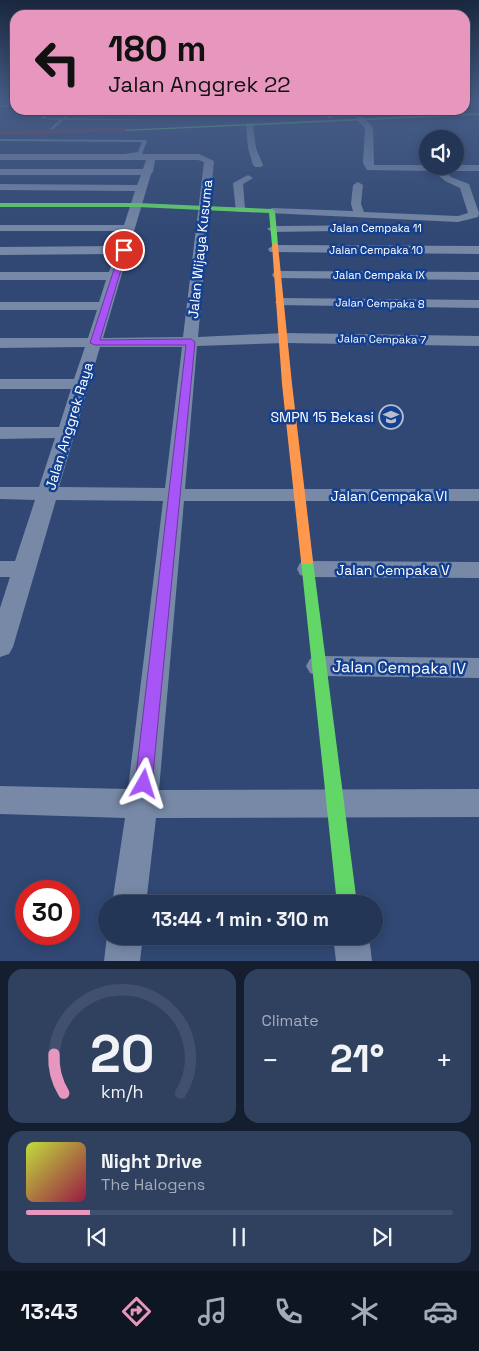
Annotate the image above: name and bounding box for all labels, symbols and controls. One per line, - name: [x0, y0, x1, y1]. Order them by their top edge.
- text: 180 m: [108, 27, 206, 71]
- icon: left: [25, 30, 90, 95]
- text: Jalan Anggrek 22: [108, 70, 291, 98]
- map controls: [419, 130, 464, 175]
- button: sound: [419, 130, 464, 175]
- street label: Jalan Wijaya Kusuma: [184, 179, 216, 319]
- street label: Jalan Cempaka 11: [330, 221, 422, 235]
- pin: [103, 229, 145, 271]
- icon: arrive: [110, 236, 138, 264]
- street label: Jalan Cempaka 10: [329, 243, 423, 257]
- street label: Jalan Cempaka IX: [333, 268, 425, 282]
- street label: Jalan Cempaka 8: [335, 295, 425, 311]
- street label: Jalan Cempaka 7: [338, 331, 426, 347]
- street label: Jalan Anggrek Raya: [41, 360, 97, 492]
- school or university icon: SMPN 15 Bekasi: [378, 404, 404, 430]
- place label: SMPN 15 Bekasi: [270, 408, 374, 426]
- street label: Jalan Cempaka VI: [331, 487, 447, 505]
- street label: Jalan Cempaka V: [336, 561, 450, 579]
- street label: Jalan Cempaka IV: [332, 656, 466, 679]
- position arrow: [117, 757, 169, 809]
- speed limit sign: 30: [15, 880, 80, 945]
- text: 13:44 · 1 min · 310 m: [152, 907, 329, 932]
- text: Climate: [262, 1010, 319, 1031]
- text: 20: [89, 1021, 154, 1087]
- text: 21°: [330, 1035, 385, 1083]
- text: −: [262, 1042, 279, 1078]
- text: +: [436, 1042, 453, 1078]
- text: km/h: [100, 1080, 143, 1103]
- text: Night Drive: [101, 1149, 202, 1174]
- text: The Halogens: [101, 1174, 205, 1195]
- icon: previous: [83, 1223, 111, 1251]
- icon: pause: [225, 1223, 253, 1251]
- icon: next: [368, 1223, 396, 1251]
- icon: directions: [119, 1294, 154, 1329]
- icon: music: [195, 1294, 230, 1329]
- icon: phone: [271, 1294, 306, 1329]
- icon: climate: [347, 1294, 382, 1329]
- icon: car: [423, 1294, 458, 1329]
- text: 13:43: [21, 1297, 78, 1325]

